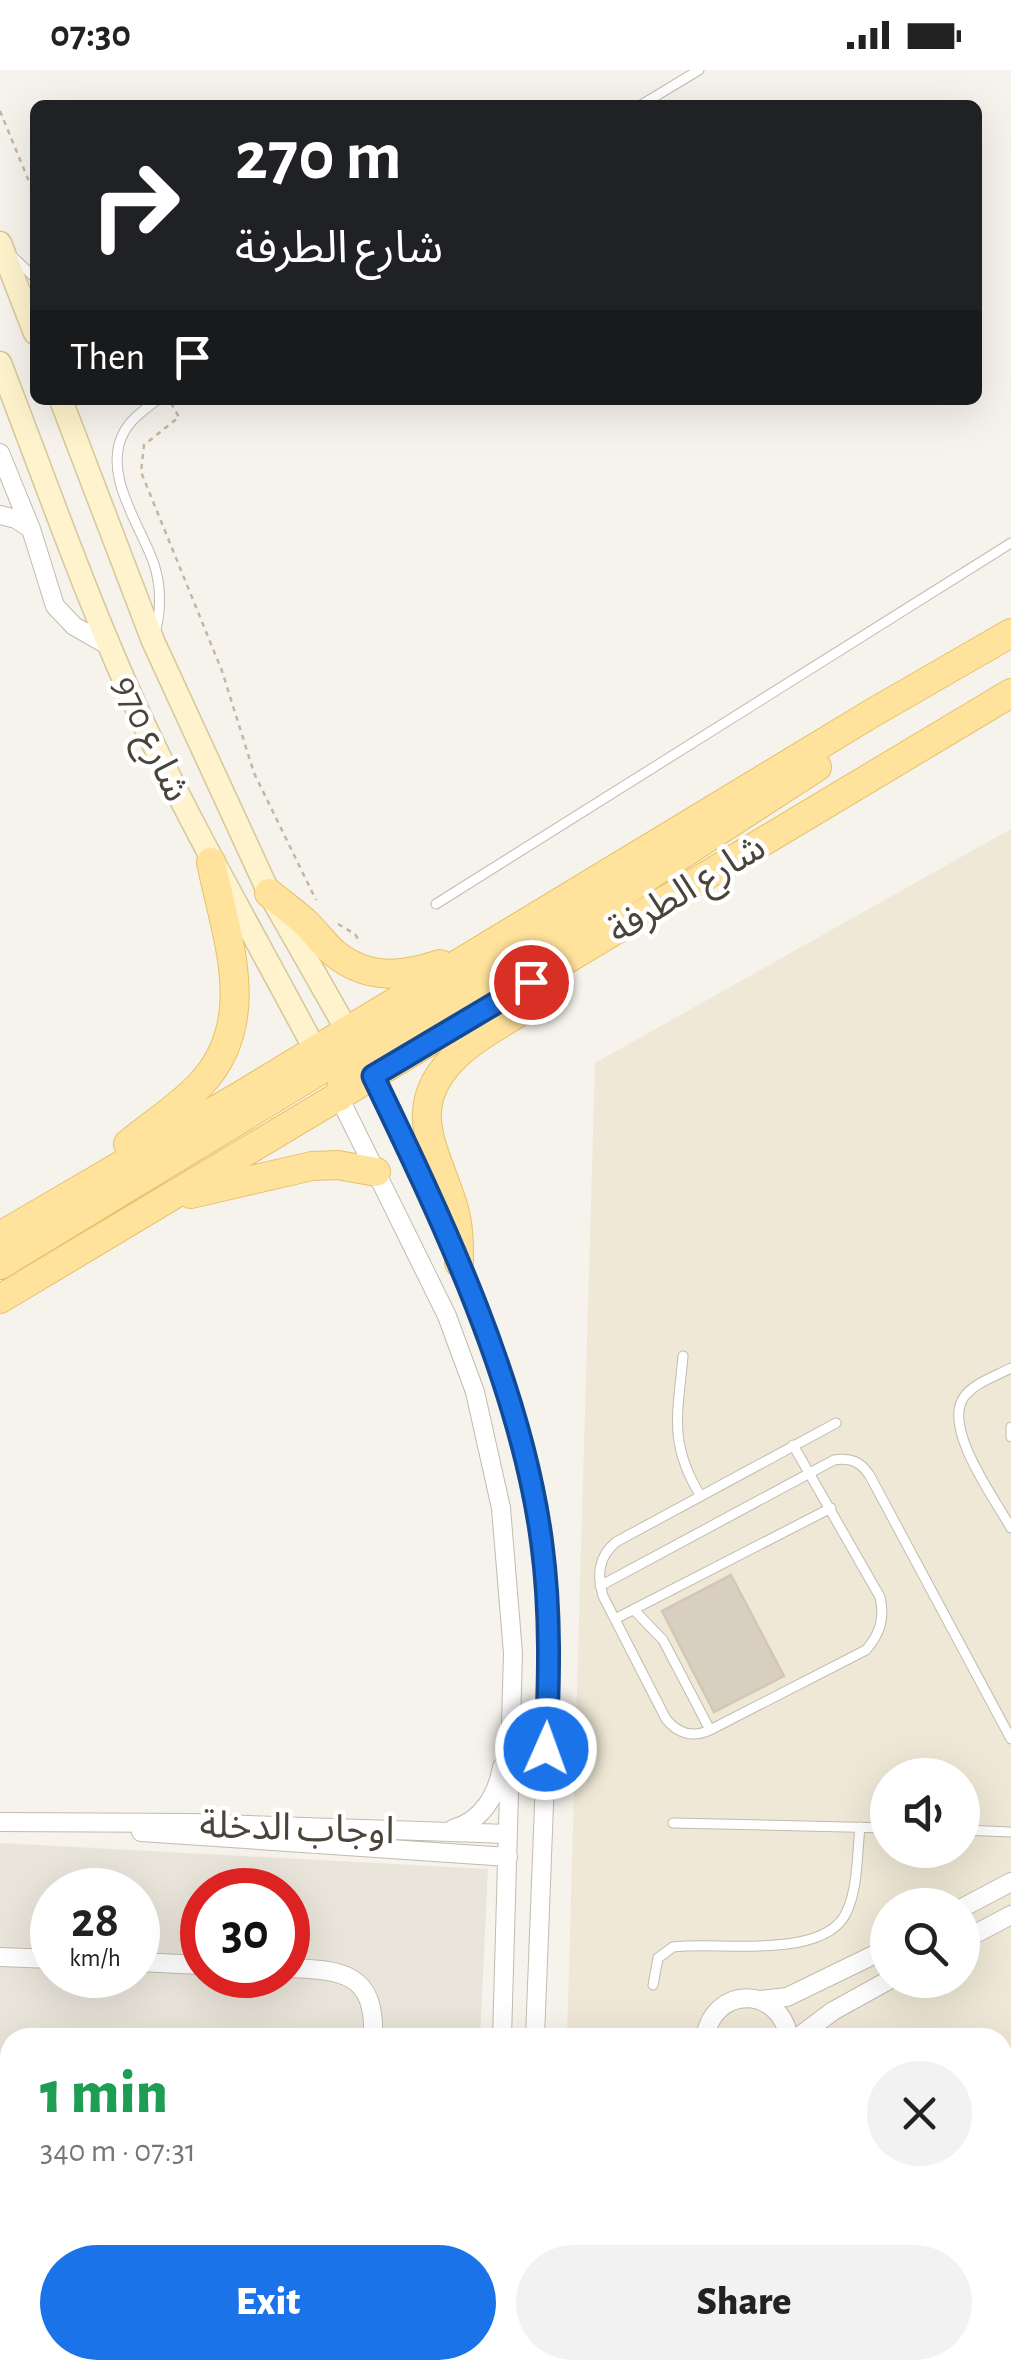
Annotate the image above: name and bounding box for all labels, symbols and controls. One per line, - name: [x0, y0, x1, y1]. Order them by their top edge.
- text: 07:30: [50, 16, 131, 54]
- text: 270 m: [235, 122, 402, 192]
- icon: right: [70, 140, 200, 270]
- text: شارع الطرفة: [235, 226, 443, 271]
- icon: arrive: [165, 330, 220, 385]
- text: Then: [70, 339, 145, 377]
- street label: شارع 970: [98, 670, 196, 811]
- street label: شارع الطرفة: [602, 828, 776, 957]
- pin: [489, 940, 574, 1025]
- icon: arrive: [504, 955, 559, 1010]
- position arrow: [494, 1697, 598, 1801]
- map controls: [870, 1758, 980, 1998]
- button: sound: [870, 1758, 980, 1868]
- street label: اوجاب الدخلة: [199, 1807, 395, 1852]
- speed limit sign: 30: [180, 1868, 310, 1998]
- button: search: [870, 1888, 980, 1998]
- text: 28: [71, 1896, 119, 1946]
- text: km/h: [69, 1946, 121, 1971]
- button: close: [867, 2061, 972, 2166]
- text: 1 min: [40, 2064, 168, 2124]
- text: 340 m · 07:31: [40, 2135, 196, 2167]
- button: Exit: [40, 2245, 496, 2360]
- button: Share: [516, 2245, 972, 2360]

